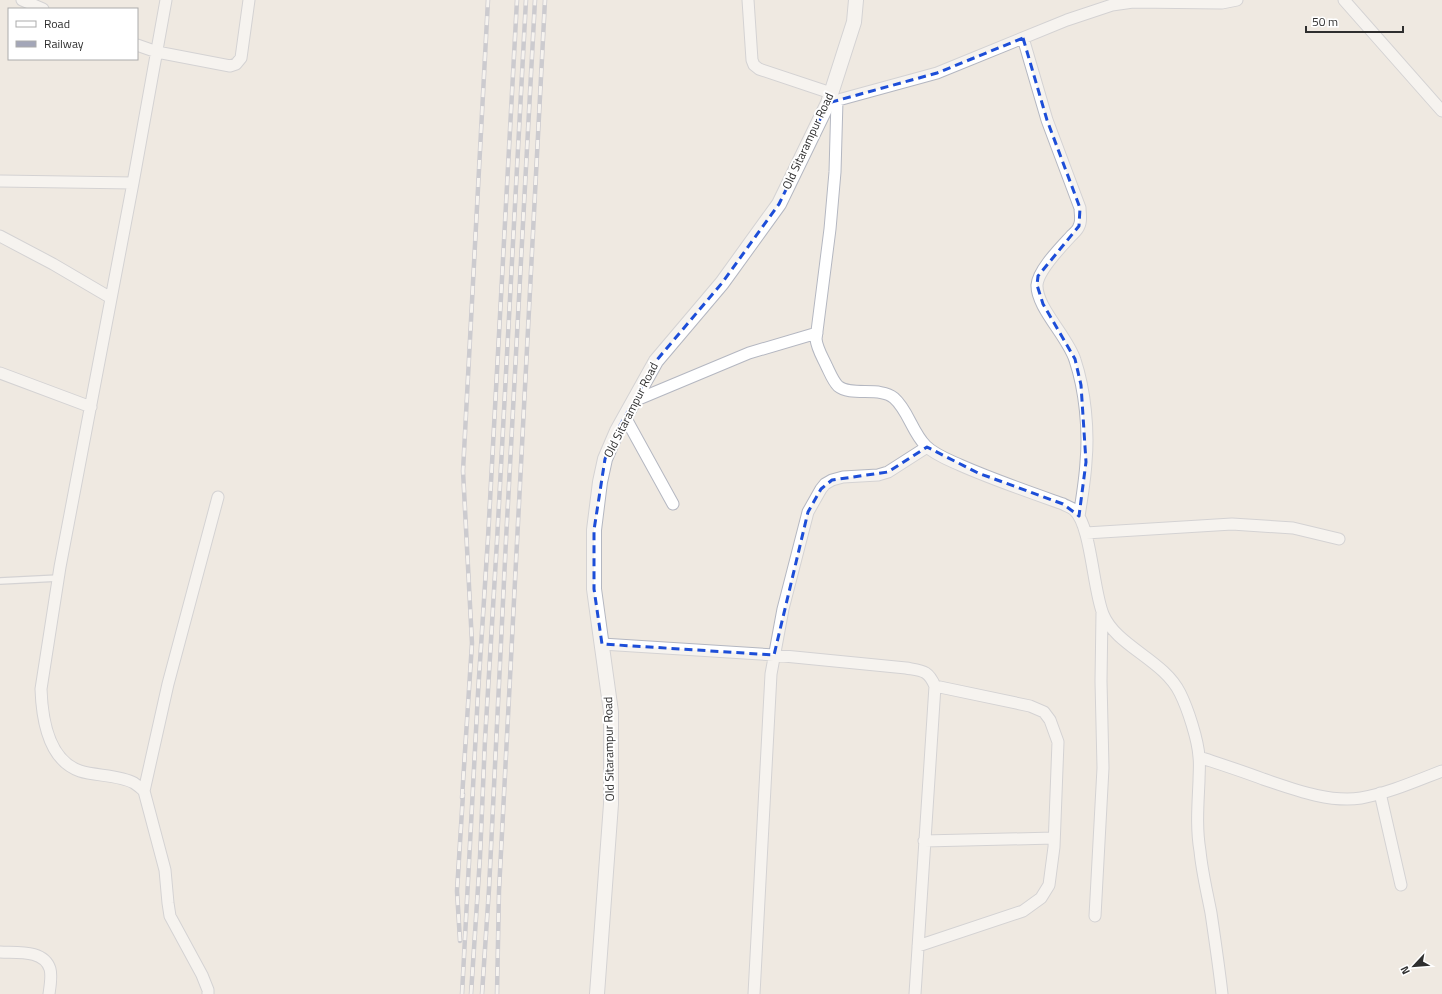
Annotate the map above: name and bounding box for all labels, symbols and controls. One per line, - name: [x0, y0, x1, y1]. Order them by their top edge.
- legend: [8, 8, 138, 60]
- scale bar: [1306, 8, 1403, 34]
- text: 50 m: [1312, 12, 1338, 31]
- text: Road: [44, 14, 70, 33]
- text: Railway: [44, 34, 84, 53]
- street label: Old Sitarampur Road: [777, 89, 838, 192]
- street label: Old Sitarampur Road: [598, 359, 663, 461]
- street label: Old Sitarampur Road: [598, 696, 619, 802]
- north arrow: [1394, 946, 1434, 986]
- text: N: [1396, 963, 1414, 977]

